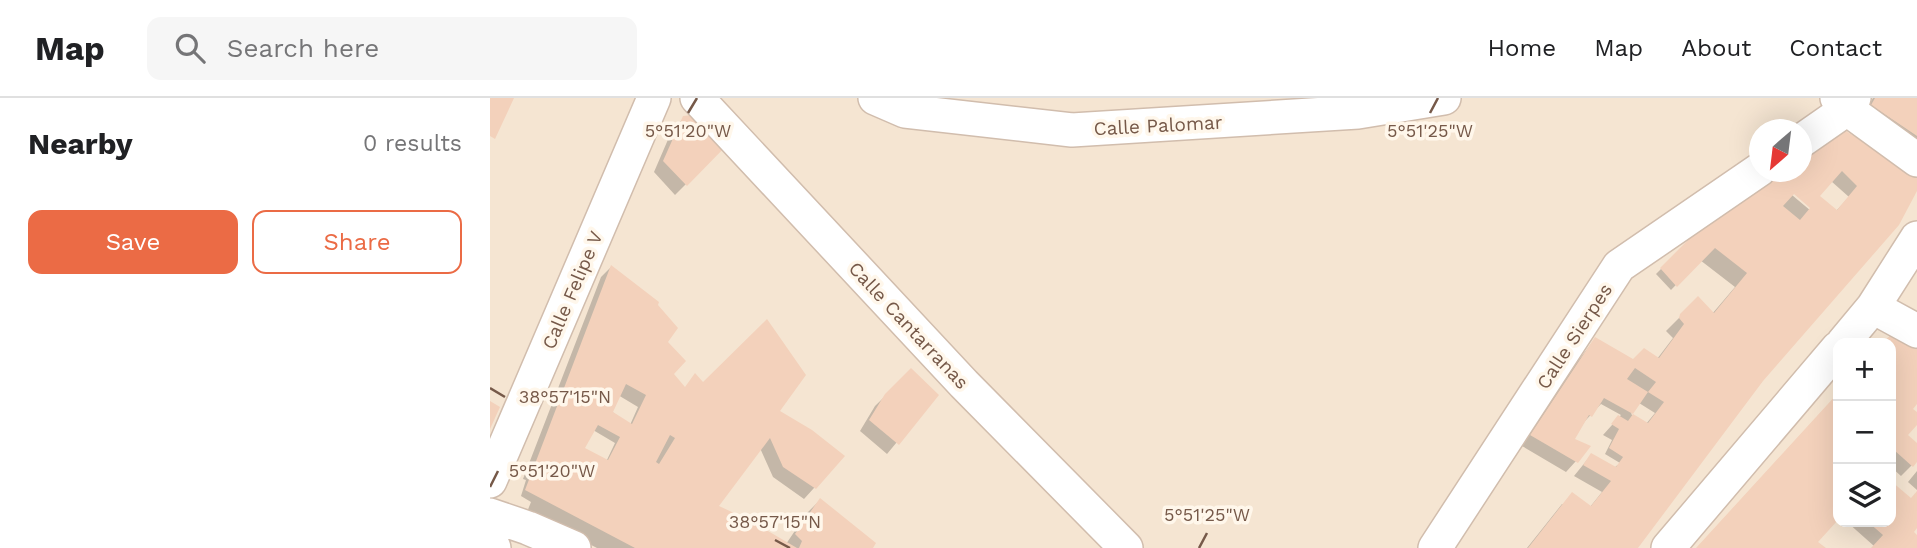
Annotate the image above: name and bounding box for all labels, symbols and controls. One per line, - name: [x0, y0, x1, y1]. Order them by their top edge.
- search box: [147, 17, 637, 80]
- text: Map: [35, 29, 105, 68]
- icon: search: [171, 29, 209, 67]
- text: Search here: [227, 33, 379, 63]
- text: Home: [1488, 34, 1556, 62]
- text: Map: [1594, 34, 1643, 62]
- text: About: [1681, 34, 1751, 62]
- text: Contact: [1789, 34, 1882, 62]
- street label: Calle Palomar: [1093, 111, 1223, 140]
- north arrow: [1749, 119, 1812, 182]
- text: 5°51'20"W: [645, 120, 731, 141]
- text: 5°51'25"W: [1387, 120, 1473, 141]
- text: Nearby: [28, 126, 133, 161]
- text: 0 results: [363, 130, 462, 157]
- button: Save: [28, 210, 238, 274]
- button: Share: [252, 210, 462, 274]
- street label: Calle Felipe V: [537, 228, 608, 353]
- street label: Calle Cantarranas: [844, 257, 973, 394]
- street label: Calle Sierpes: [1532, 279, 1617, 394]
- map controls: [1833, 338, 1896, 527]
- button: +: [1833, 338, 1896, 401]
- text: 38°57'15"N: [519, 386, 611, 407]
- button: −: [1833, 401, 1896, 464]
- text: 5°51'20"W: [509, 460, 595, 481]
- button: layers: [1833, 464, 1896, 527]
- text: 5°51'25"W: [1164, 504, 1250, 525]
- text: 38°57'15"N: [729, 511, 821, 532]

